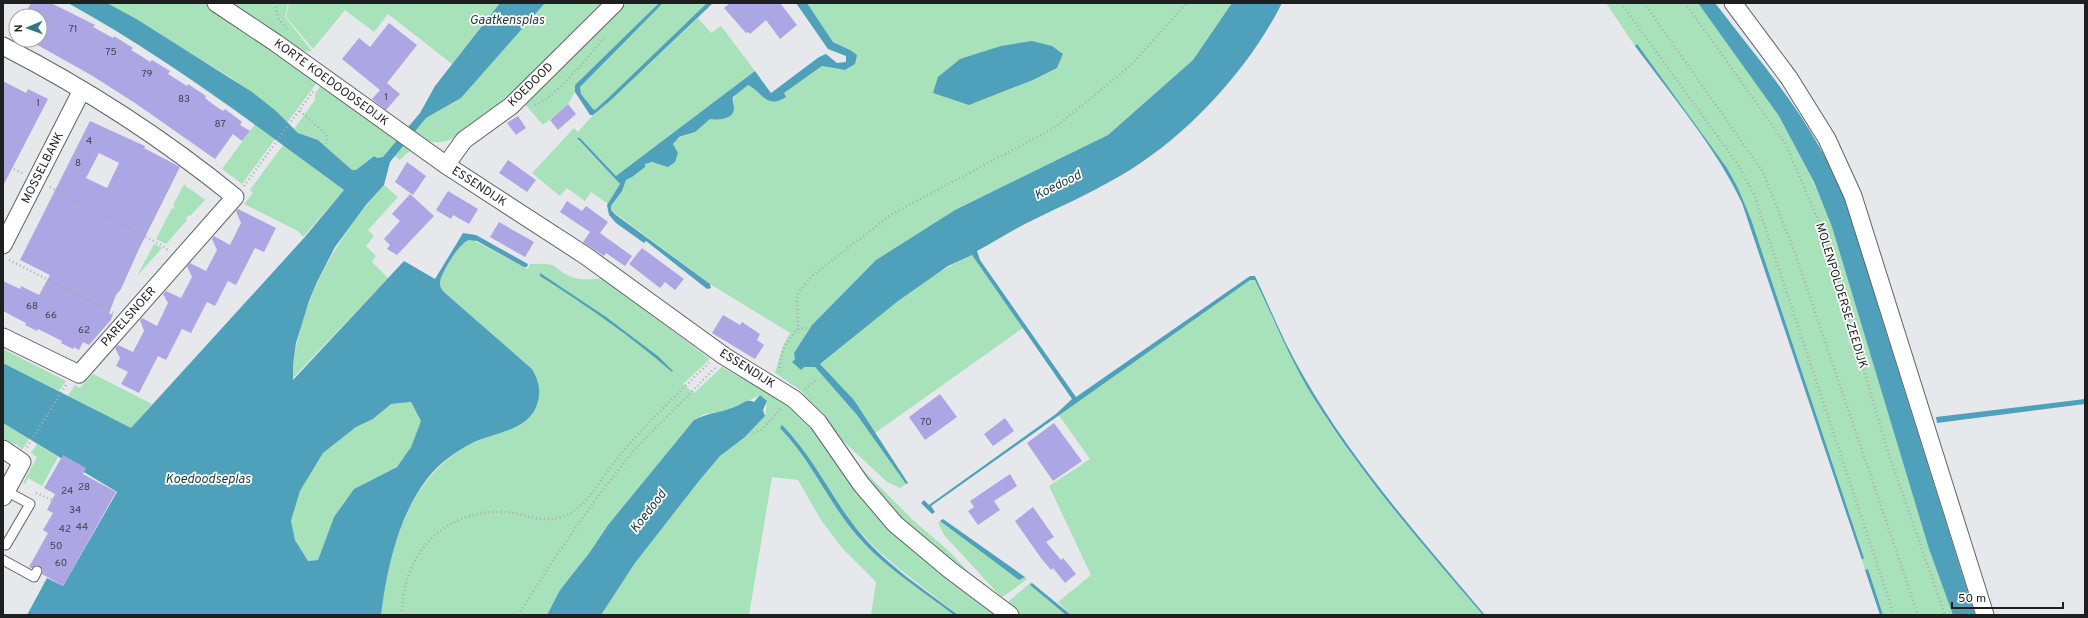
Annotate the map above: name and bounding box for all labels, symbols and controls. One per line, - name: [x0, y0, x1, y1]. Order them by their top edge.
- north arrow: [8, 8, 48, 48]
- water label: Gaatkensplas: [470, 13, 545, 29]
- house number: 71: [68, 23, 78, 36]
- text: N: [12, 24, 26, 33]
- street label: KORTE KOEDOODSEDIJK: [270, 36, 392, 130]
- house number: 75: [105, 46, 117, 59]
- street label: KOEDOOD: [505, 59, 557, 111]
- house number: 79: [141, 68, 153, 81]
- house number: 1: [384, 91, 388, 104]
- house number: 83: [178, 93, 190, 106]
- house number: 1: [36, 97, 40, 110]
- house number: 87: [214, 118, 226, 131]
- street label: MOSSELBANK: [18, 129, 68, 207]
- house number: 4: [86, 135, 92, 148]
- house number: 8: [75, 157, 81, 170]
- street label: ESSENDIJK: [448, 163, 510, 211]
- water label: Koedood: [1032, 167, 1085, 204]
- street label: MOLENPOLDERSE ZEEDIJK: [1811, 221, 1871, 371]
- street label: PARELSNOER: [98, 284, 160, 350]
- house number: 68: [26, 300, 38, 313]
- house number: 66: [45, 309, 57, 322]
- house number: 62: [78, 324, 90, 337]
- street label: ESSENDIJK: [716, 346, 778, 392]
- house number: 70: [920, 416, 932, 429]
- water label: Koedoodseplas: [165, 472, 251, 488]
- house number: 28: [78, 481, 90, 494]
- house number: 24: [61, 485, 73, 498]
- water label: Koedood: [627, 487, 671, 537]
- house number: 34: [69, 504, 81, 517]
- house number: 44: [76, 521, 88, 534]
- house number: 42: [59, 523, 71, 536]
- house number: 50: [50, 540, 62, 553]
- house number: 60: [55, 557, 67, 570]
- scale bar: [1952, 584, 2063, 610]
- text: 50 m: [1958, 591, 1986, 607]

